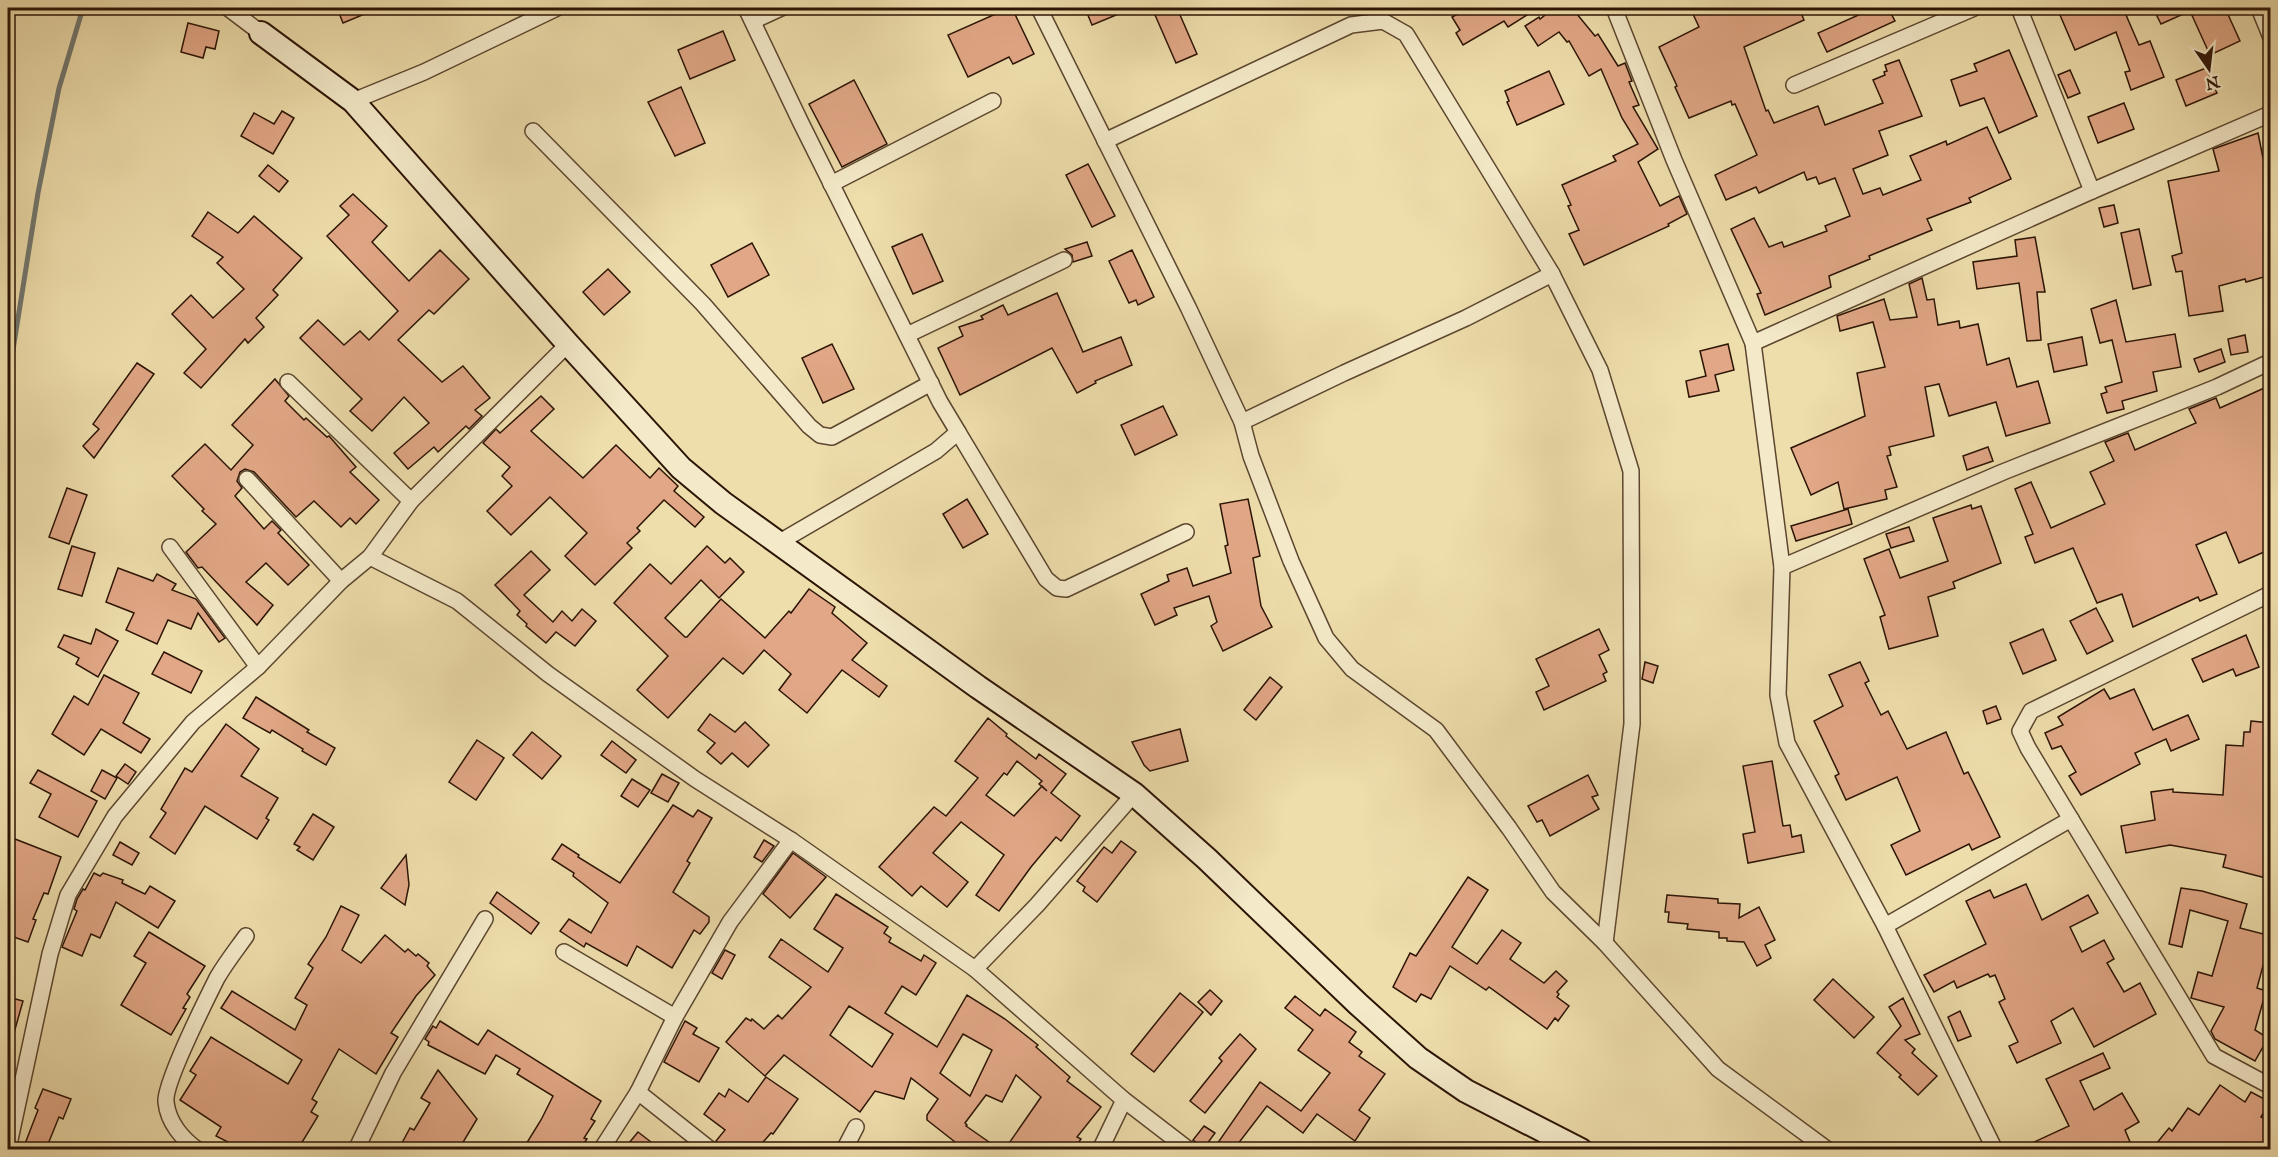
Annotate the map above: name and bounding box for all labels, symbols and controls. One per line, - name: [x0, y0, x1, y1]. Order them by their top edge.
- north arrow: [2179, 39, 2239, 99]
- text: N: [2203, 70, 2222, 93]

